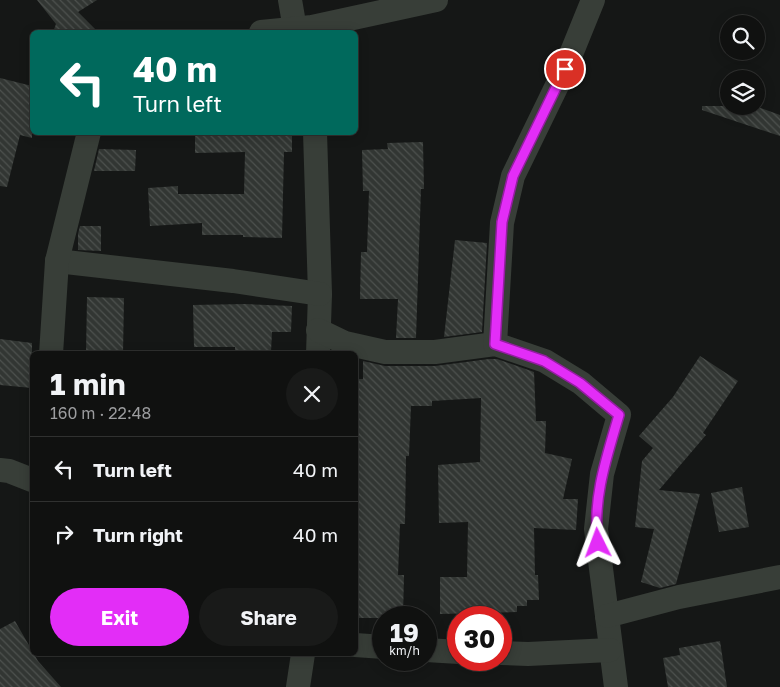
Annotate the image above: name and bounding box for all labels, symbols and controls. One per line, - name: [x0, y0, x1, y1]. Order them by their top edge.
- map controls: [720, 15, 765, 115]
- button: search: [720, 15, 765, 60]
- text: 40 m: [133, 48, 217, 90]
- pin: [544, 48, 586, 90]
- icon: left: [50, 50, 115, 115]
- icon: arrive: [551, 55, 579, 83]
- button: layers: [720, 70, 765, 115]
- text: Turn left: [133, 90, 222, 117]
- text: 1 min: [50, 366, 126, 402]
- button: close: [286, 368, 338, 420]
- text: 160 m · 22:48: [50, 403, 151, 423]
- icon: left: [50, 455, 78, 483]
- text: Turn left: [93, 458, 172, 481]
- text: 40 m: [293, 458, 338, 481]
- position arrow: [571, 516, 623, 568]
- icon: right: [50, 520, 78, 548]
- text: Turn right: [93, 523, 183, 546]
- text: 40 m: [293, 523, 338, 546]
- button: Exit: [50, 588, 189, 646]
- button: Share: [199, 588, 338, 646]
- speed limit sign: 30: [447, 606, 512, 671]
- text: 19: [390, 617, 419, 648]
- text: km/h: [389, 643, 420, 658]

